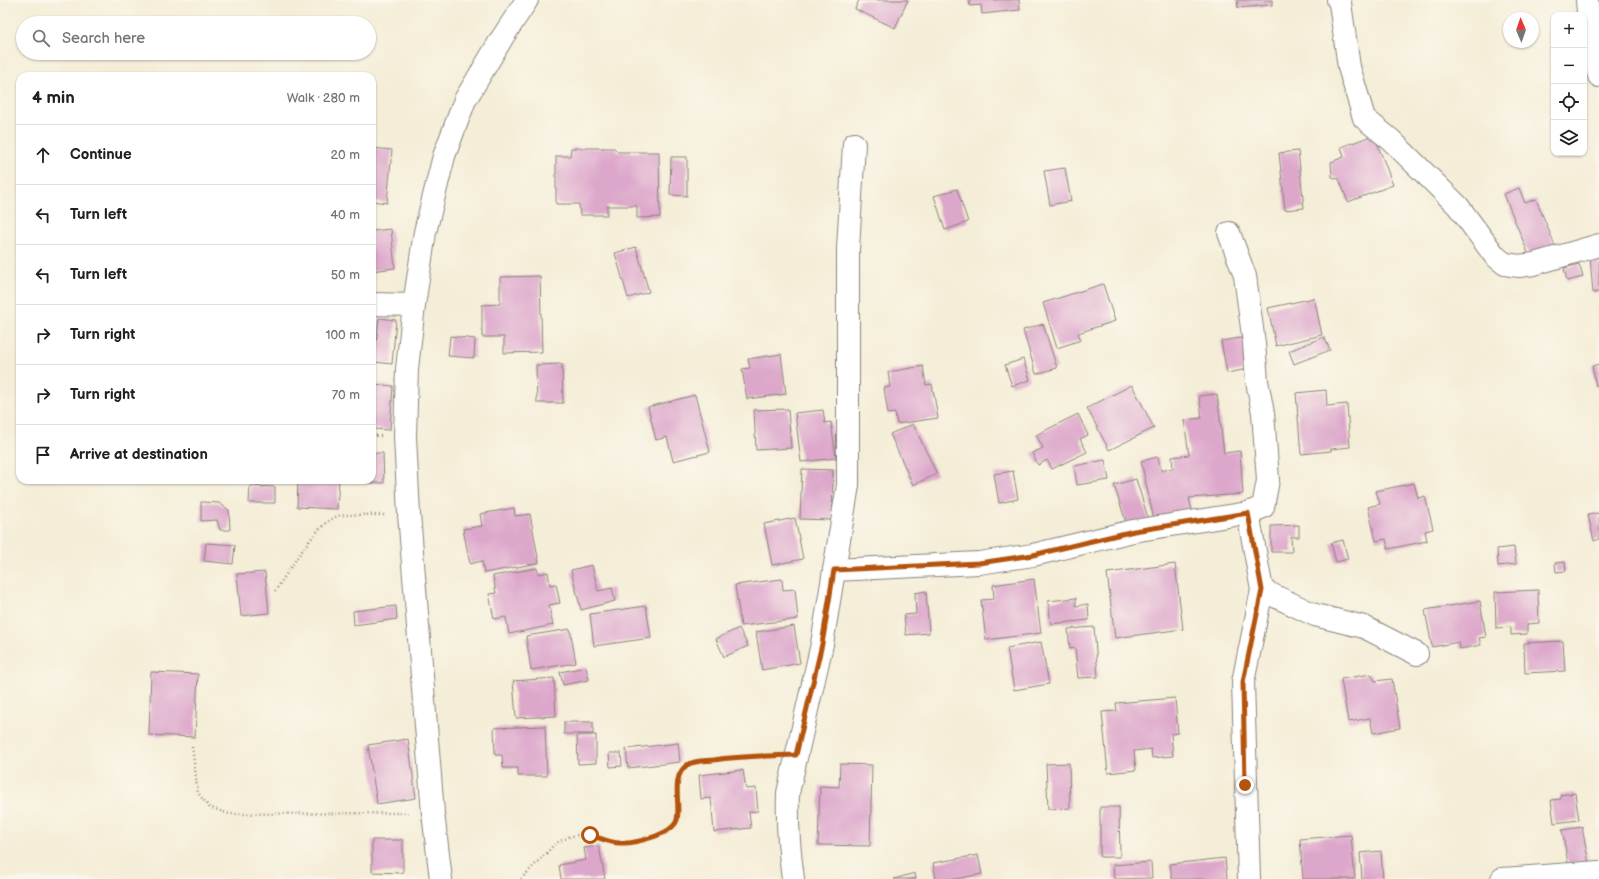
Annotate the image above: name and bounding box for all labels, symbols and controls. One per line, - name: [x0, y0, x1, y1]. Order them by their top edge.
- north arrow: [1503, 12, 1539, 48]
- map controls: [1551, 12, 1587, 156]
- button: +: [1551, 12, 1587, 48]
- search box: [16, 16, 376, 60]
- icon: search: [30, 27, 52, 49]
- text: Search here: [62, 29, 145, 48]
- button: −: [1551, 48, 1587, 84]
- button: locate: [1551, 84, 1587, 120]
- text: 4 min: [32, 88, 75, 108]
- text: Walk · 280 m: [287, 90, 360, 106]
- button: layers: [1551, 120, 1587, 156]
- icon: ahead: [32, 144, 54, 166]
- text: Continue: [70, 145, 132, 164]
- text: 20 m: [330, 147, 360, 163]
- icon: left: [32, 204, 54, 226]
- text: Turn left: [70, 205, 127, 224]
- text: 40 m: [330, 207, 360, 223]
- icon: left: [32, 264, 54, 286]
- text: Turn left: [70, 265, 127, 284]
- text: 50 m: [331, 267, 360, 283]
- icon: right: [32, 324, 54, 346]
- text: Turn right: [70, 325, 135, 344]
- text: 100 m: [325, 327, 360, 343]
- icon: right: [32, 384, 54, 406]
- text: Turn right: [70, 385, 135, 404]
- text: 70 m: [332, 387, 360, 403]
- icon: arrive: [32, 444, 54, 466]
- text: Arrive at destination: [70, 445, 208, 464]
- route end: [1236, 776, 1254, 794]
- route start: [581, 826, 599, 844]

